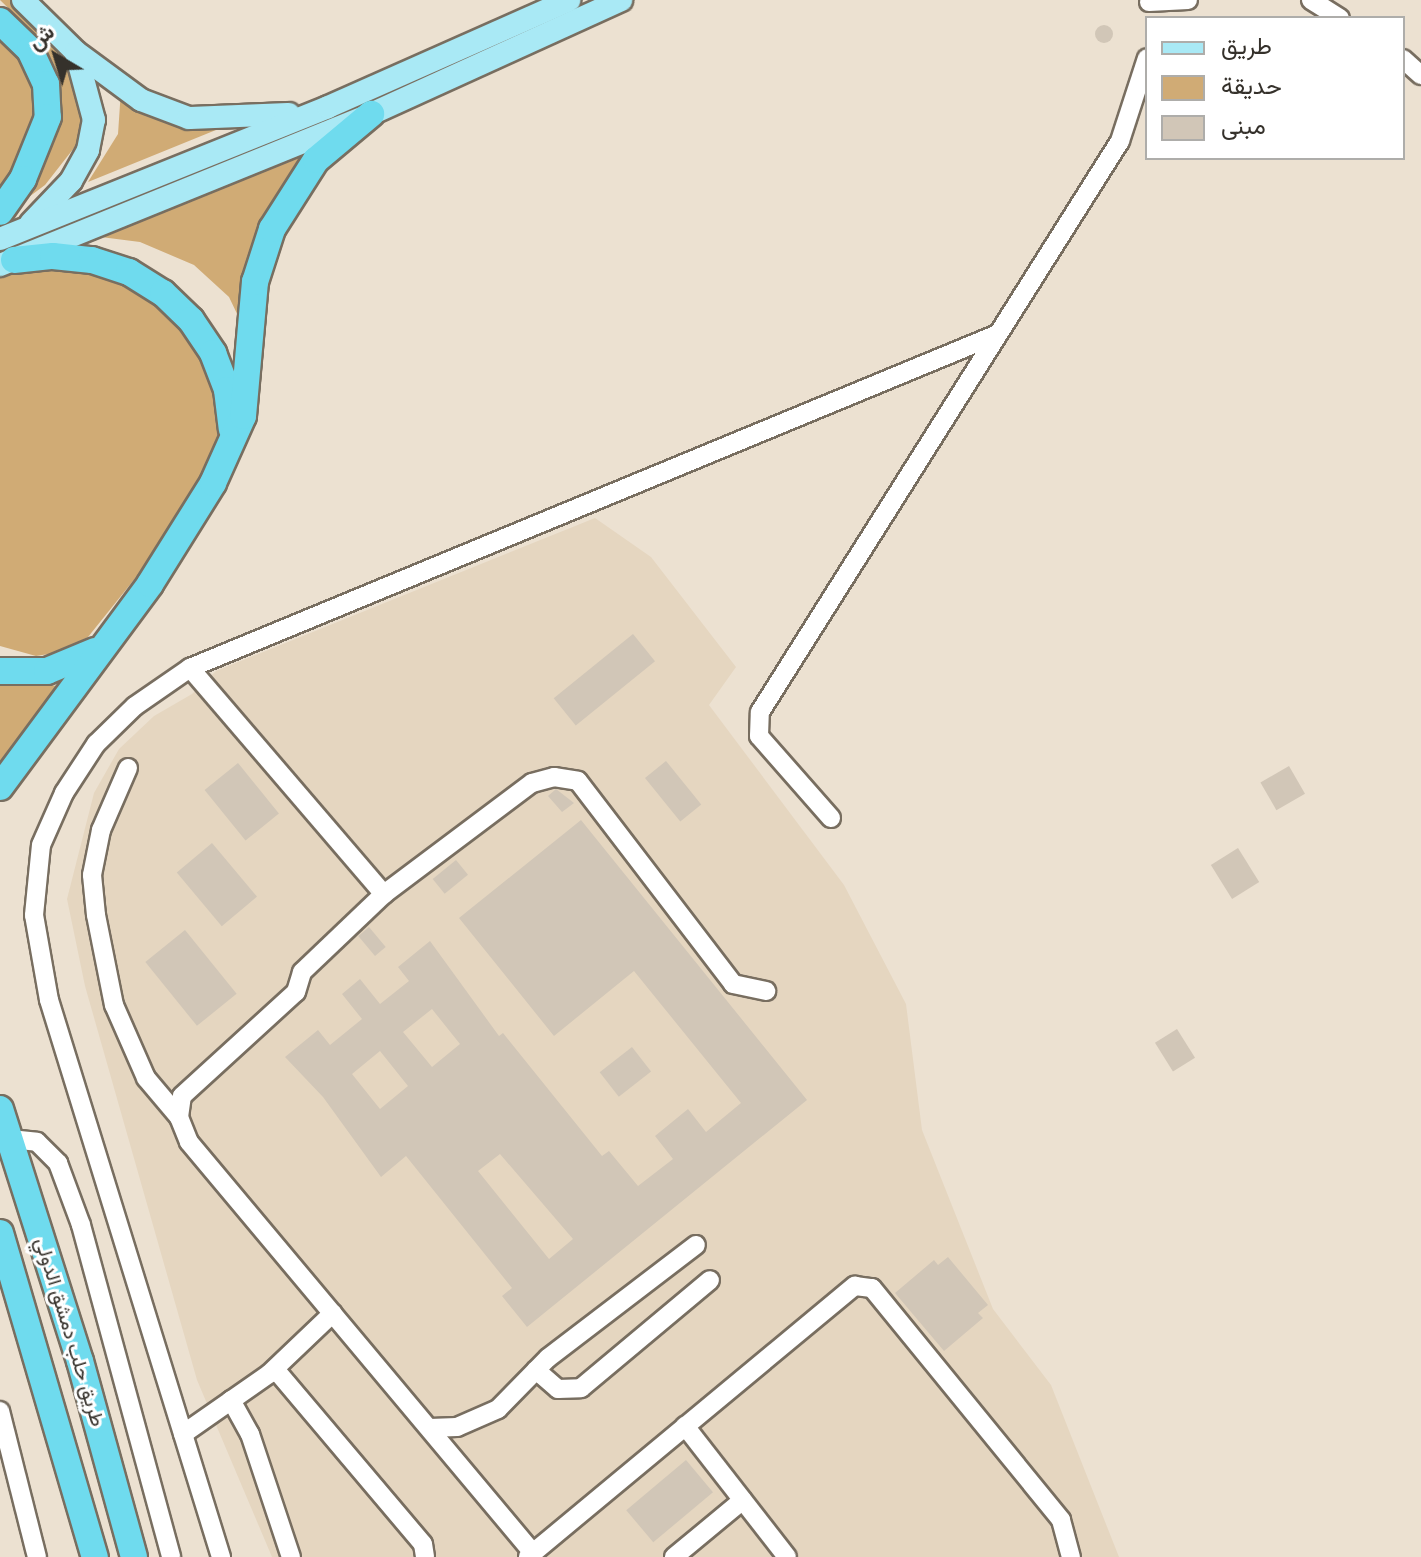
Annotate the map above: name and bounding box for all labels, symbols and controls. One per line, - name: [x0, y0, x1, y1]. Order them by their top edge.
- north arrow: [16, 16, 96, 96]
- legend: [1145, 16, 1405, 160]
- text: ش: [22, 17, 60, 56]
- text: طريق: [1221, 30, 1272, 61]
- text: حديقة: [1221, 70, 1282, 101]
- text: مبنى: [1221, 110, 1266, 141]
- street label: طريق حلب دمشق الدولي: [30, 1235, 110, 1429]

